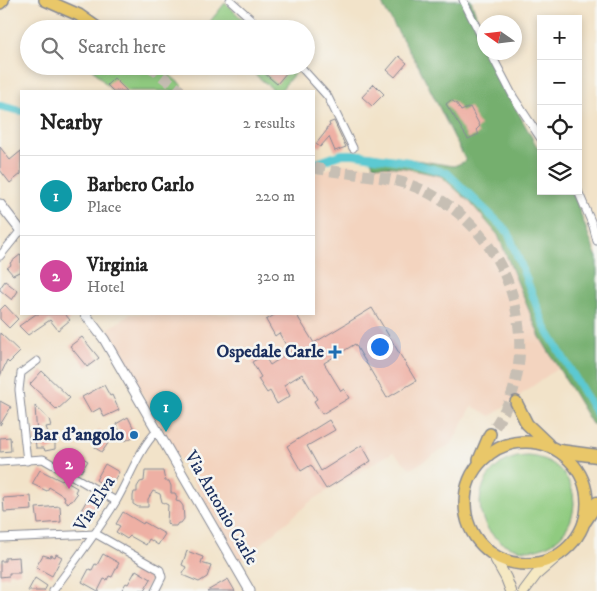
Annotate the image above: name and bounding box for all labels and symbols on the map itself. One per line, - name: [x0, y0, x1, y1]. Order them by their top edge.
- north arrow: [477, 15, 522, 60]
- your location: [367, 334, 393, 360]
- place label: Ospedale Carle: [216, 341, 325, 363]
- marker: Ospedale Carle: [328, 345, 342, 359]
- pin: 1: [150, 391, 182, 432]
- place label: Bar d'angolo: [32, 424, 124, 446]
- marker: Bar d'angolo: [128, 429, 140, 441]
- street label: Via Antonio Carle: [179, 446, 263, 569]
- pin: 2: [53, 448, 85, 489]
- street label: Via Elva: [69, 472, 121, 537]

